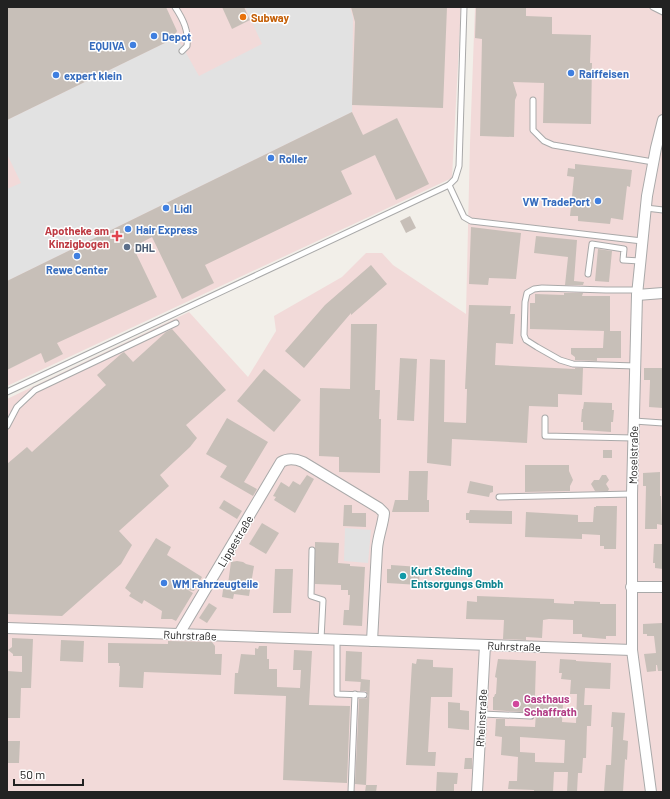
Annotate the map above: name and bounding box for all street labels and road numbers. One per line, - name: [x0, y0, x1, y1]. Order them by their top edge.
- street label: Moselstraße: [626, 426, 640, 484]
- street label: Lippestraße: [215, 513, 256, 569]
- street label: Ruhrstraße: [163, 628, 217, 642]
- street label: Ruhrstraße: [487, 639, 541, 653]
- street label: Rheinstraße: [473, 689, 489, 747]

